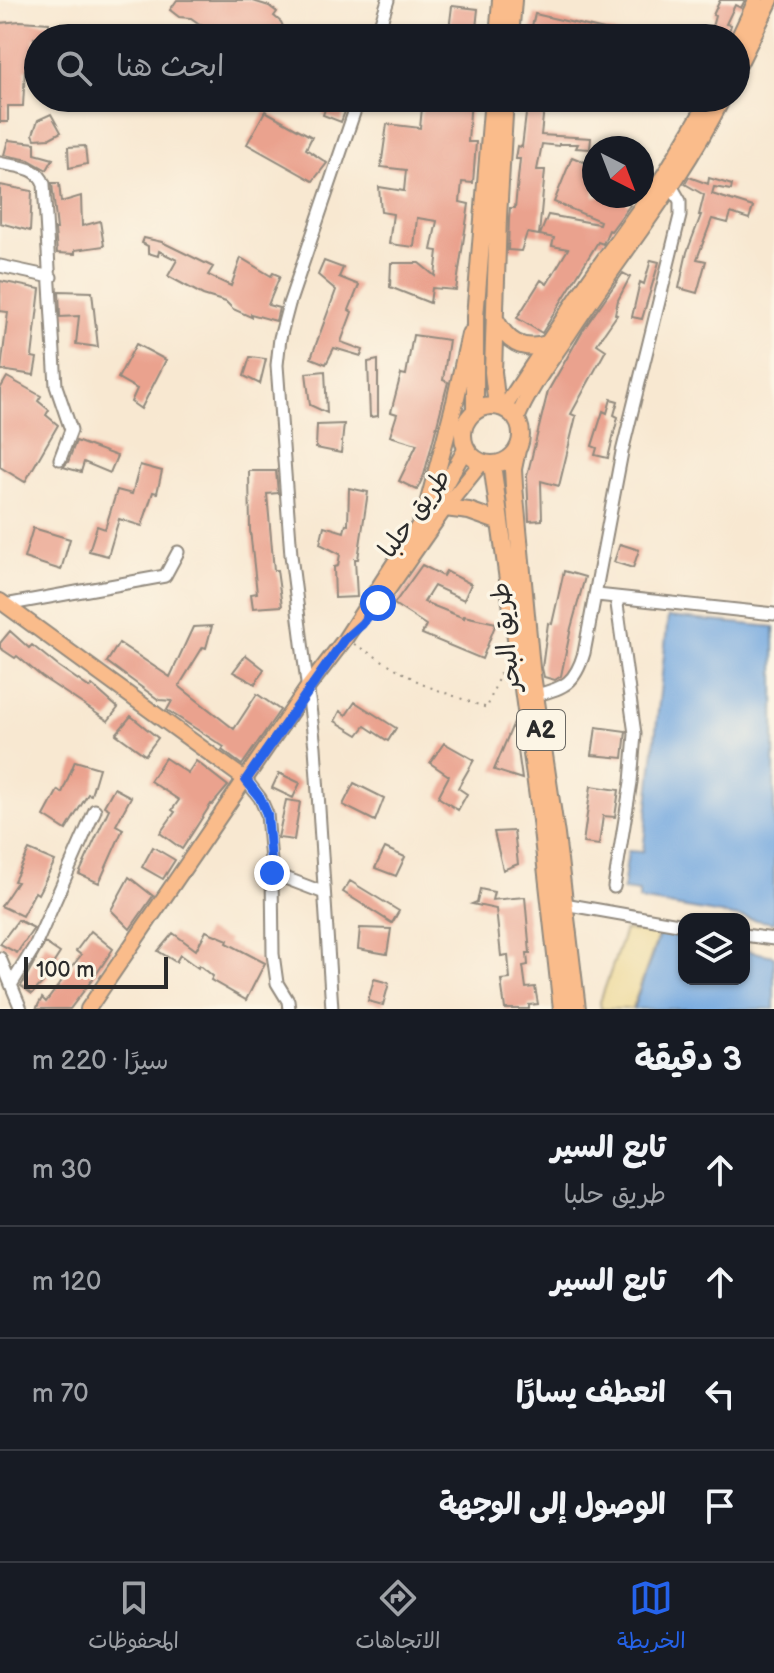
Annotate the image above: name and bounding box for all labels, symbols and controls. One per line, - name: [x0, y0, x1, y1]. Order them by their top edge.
- search box: [24, 24, 750, 112]
- icon: search: [52, 46, 96, 90]
- text: ابحث هنا: [116, 49, 224, 85]
- north arrow: [582, 136, 654, 208]
- street label: طريق حلبا: [373, 463, 458, 564]
- street label: طريق البحر: [485, 580, 528, 695]
- route start: [360, 585, 396, 621]
- road number: A2: [517, 710, 565, 750]
- route end: [254, 855, 290, 891]
- map controls: [678, 913, 750, 985]
- button: layers: [678, 913, 750, 985]
- scale bar: [24, 953, 168, 989]
- text: 100 m: [36, 957, 95, 984]
- text: 3 دقيقة: [635, 1039, 742, 1080]
- text: سيرًا · 220 m: [32, 1046, 169, 1077]
- text: تابع السير: [551, 1130, 666, 1166]
- icon: ahead: [698, 1148, 742, 1192]
- text: 30 m: [32, 1155, 92, 1186]
- text: طريق حلبا: [563, 1180, 666, 1211]
- icon: ahead: [698, 1260, 742, 1304]
- text: تابع السير: [551, 1263, 666, 1299]
- text: 120 m: [32, 1267, 101, 1298]
- icon: left: [698, 1372, 742, 1416]
- text: انعطف يسارًا: [516, 1375, 666, 1411]
- text: 70 m: [32, 1379, 89, 1410]
- icon: arrive: [698, 1484, 742, 1528]
- text: الوصول إلى الوجهة: [439, 1487, 666, 1523]
- tab: المحفوظات: [88, 1576, 179, 1660]
- tab: الاتجاهات: [356, 1576, 440, 1660]
- tab: الخريطة: [617, 1576, 686, 1660]

